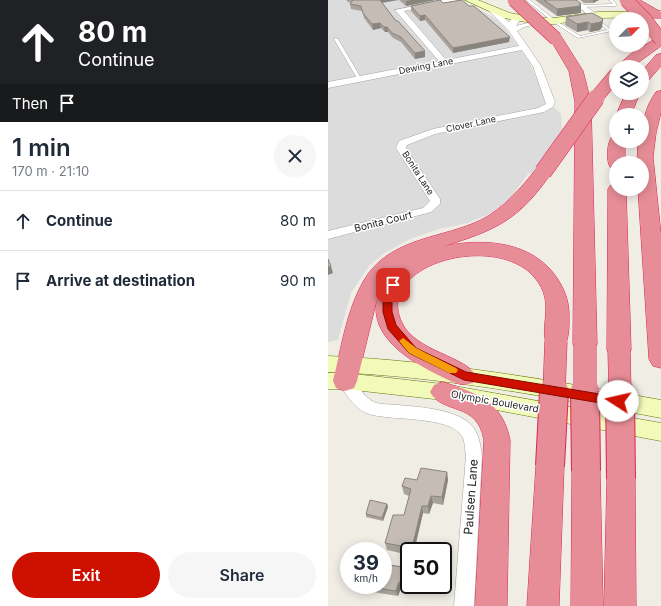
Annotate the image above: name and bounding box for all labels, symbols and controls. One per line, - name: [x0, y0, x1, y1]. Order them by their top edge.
- north arrow: [609, 12, 649, 52]
- map controls: [609, 12, 649, 196]
- text: 80 m: [78, 15, 147, 49]
- icon: ahead: [12, 16, 64, 68]
- text: Continue: [78, 49, 155, 70]
- street label: Dewing Lane: [398, 55, 454, 76]
- button: layers: [609, 60, 649, 100]
- icon: arrive: [56, 92, 78, 114]
- text: Then: [12, 94, 48, 113]
- button: +: [609, 108, 649, 148]
- street label: Clover Lane: [445, 113, 497, 134]
- text: 1 min: [12, 133, 71, 162]
- button: close: [274, 135, 316, 177]
- street label: Bonita Lane: [400, 149, 437, 197]
- button: −: [609, 156, 649, 196]
- text: 170 m · 21:10: [12, 163, 89, 179]
- street label: Bonita Court: [353, 208, 414, 234]
- icon: ahead: [12, 210, 34, 232]
- text: Continue: [46, 211, 113, 230]
- text: 80 m: [280, 211, 316, 230]
- pin: [376, 268, 410, 302]
- icon: arrive: [12, 270, 34, 292]
- text: Arrive at destination: [46, 271, 195, 290]
- text: 90 m: [280, 271, 316, 290]
- icon: arrive: [382, 274, 404, 296]
- position arrow: [597, 380, 639, 422]
- street label: Olympic Boulevard: [450, 387, 540, 415]
- street label: Paulsen Lane: [460, 459, 481, 535]
- speed limit sign: 50: [400, 542, 452, 594]
- text: 39: [353, 551, 379, 575]
- button: Exit: [12, 552, 160, 598]
- button: Share: [168, 552, 316, 598]
- text: km/h: [354, 572, 378, 584]

